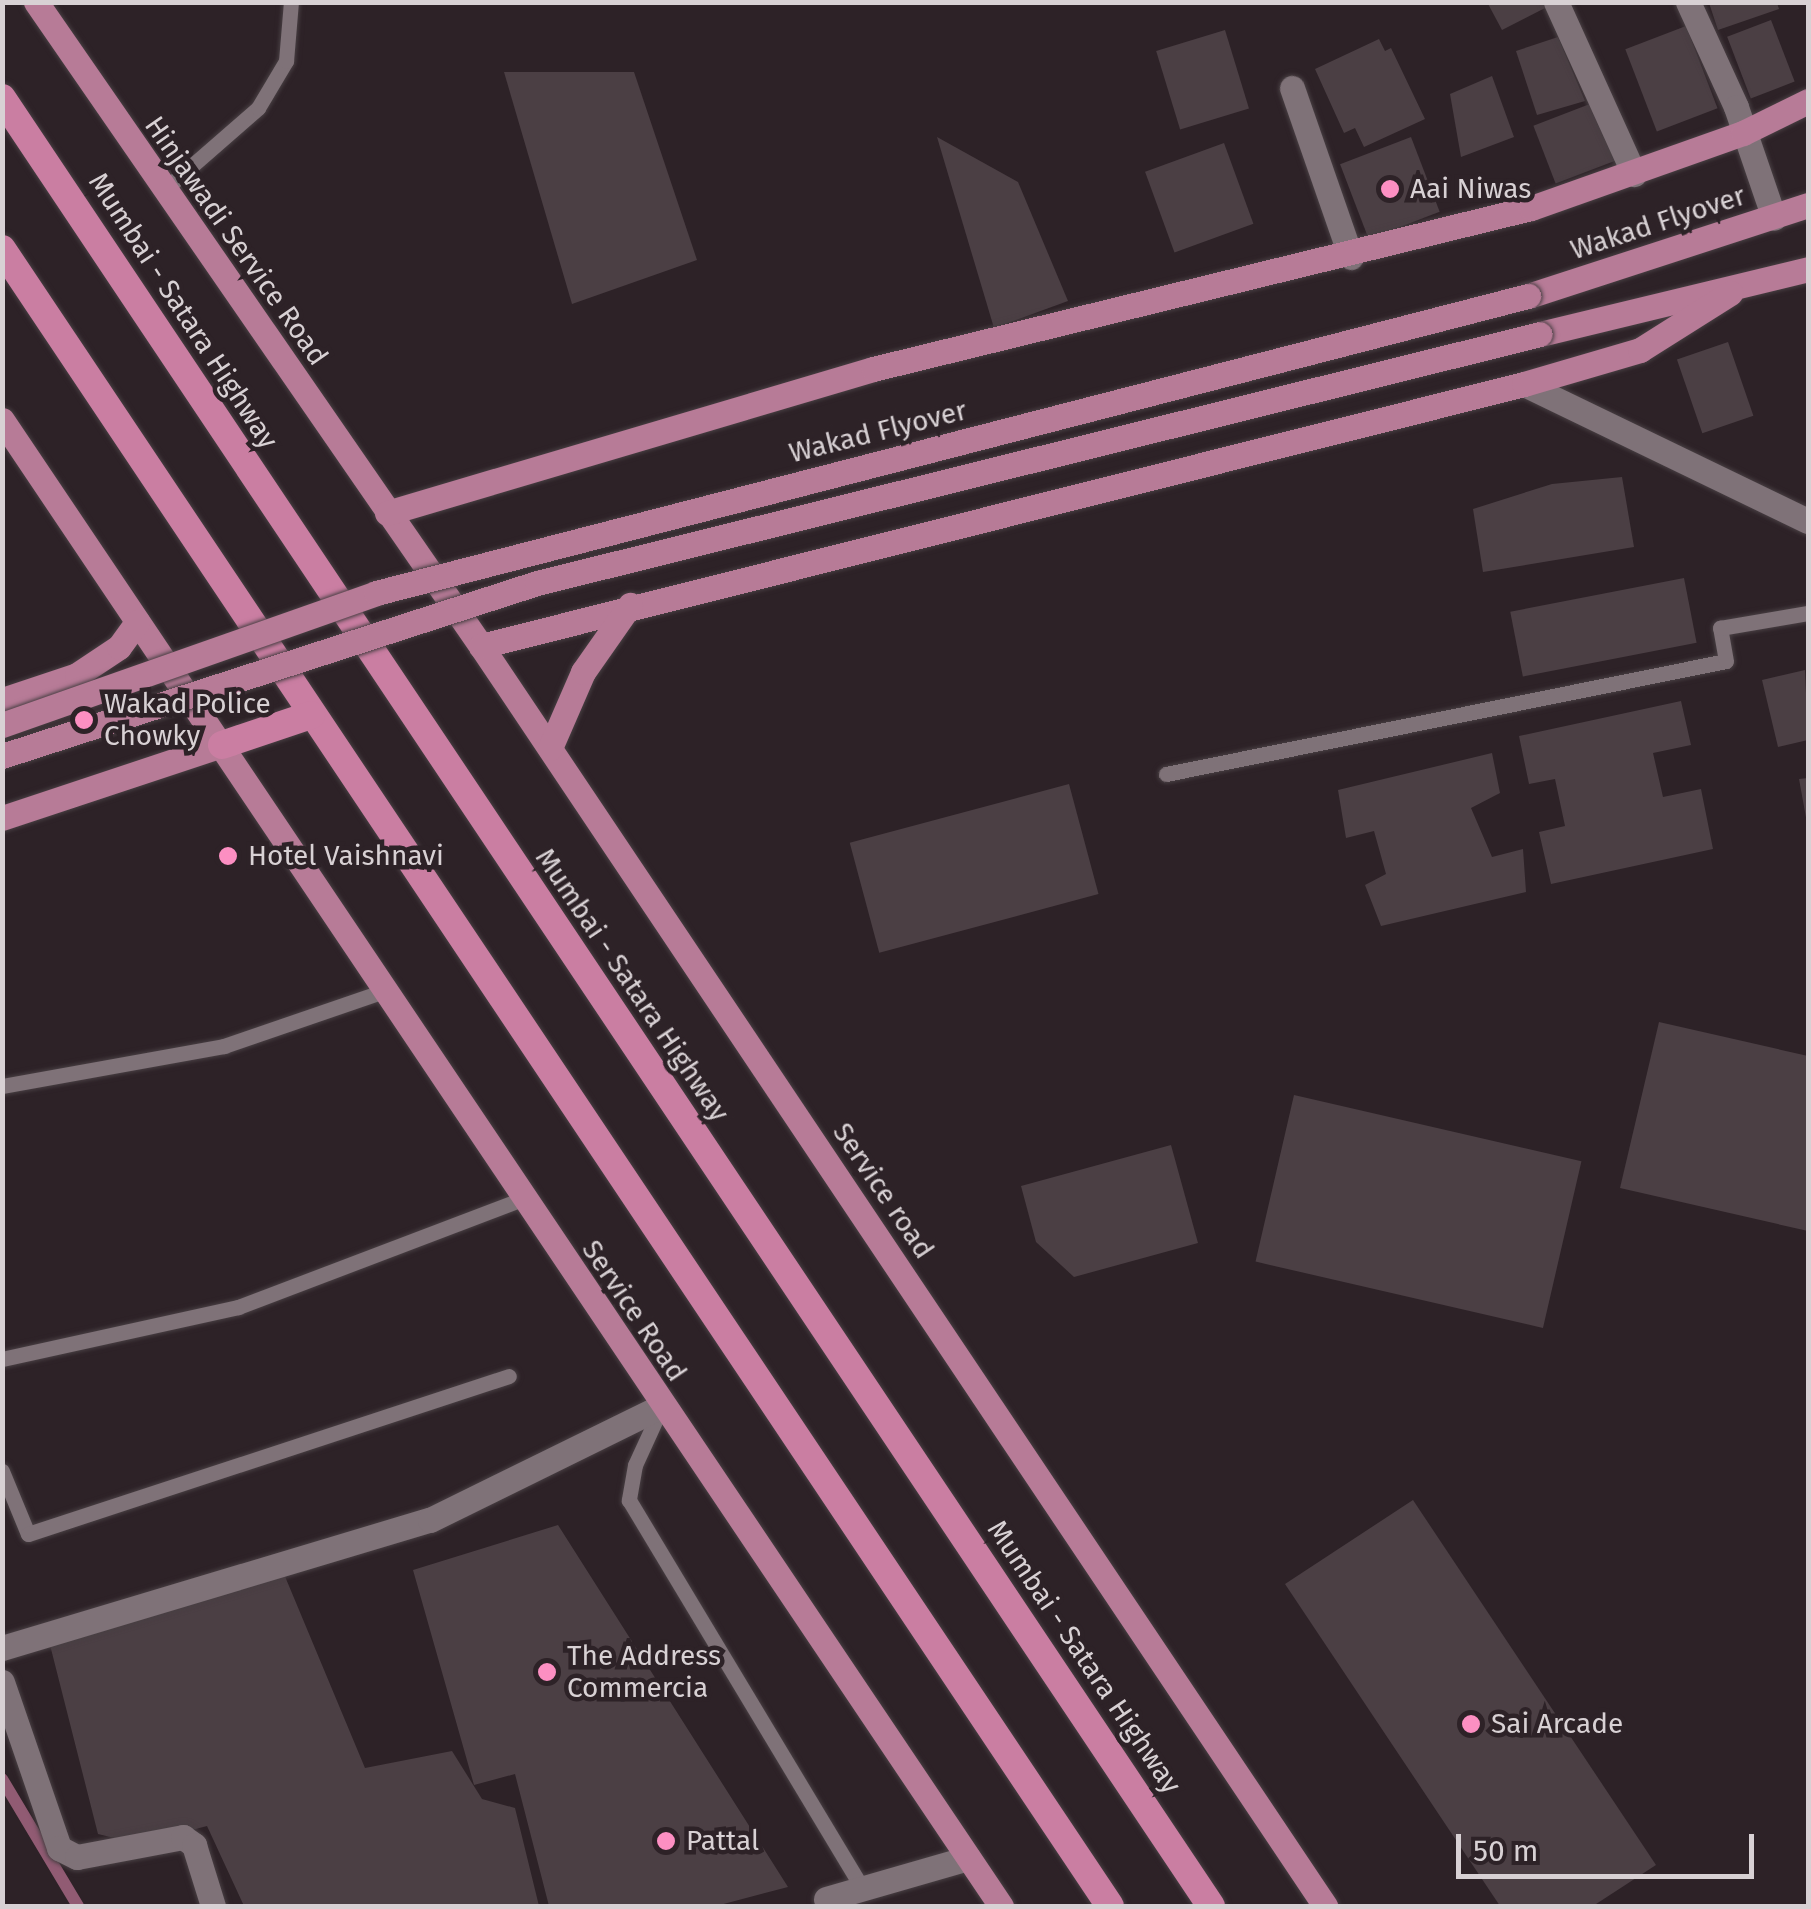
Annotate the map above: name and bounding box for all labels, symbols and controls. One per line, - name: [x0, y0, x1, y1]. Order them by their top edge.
- street label: Hinjawadi Service Road: [137, 110, 335, 372]
- street label: Mumbai - Satara Highway: [81, 167, 285, 455]
- place label: Aai Niwas: [1410, 172, 1531, 206]
- marker: Aai Niwas: [1379, 178, 1401, 200]
- street label: Wakad Flyover: [1566, 179, 1750, 267]
- street label: Wakad Flyover: [786, 394, 970, 470]
- place label: Wakad Police Chowky: [104, 687, 271, 753]
- marker: Wakad Police Chowky: [73, 709, 95, 731]
- place label: Hotel Vaishnavi: [248, 839, 444, 873]
- street label: Mumbai - Satara Highway: [528, 842, 736, 1128]
- marker: Hotel Vaishnavi: [217, 845, 239, 867]
- street label: Service road: [825, 1117, 941, 1265]
- street label: Service Road: [574, 1234, 694, 1388]
- street label: Mumbai - Satara Highway: [980, 1514, 1188, 1800]
- place label: The Address Commercia: [567, 1639, 721, 1705]
- marker: The Address Commercia: [536, 1661, 558, 1683]
- place label: Sai Arcade: [1491, 1707, 1623, 1741]
- marker: Sai Arcade: [1460, 1713, 1482, 1735]
- scale bar: [1461, 1814, 1758, 1876]
- place label: Pattal: [686, 1824, 759, 1858]
- marker: Pattal: [655, 1830, 677, 1852]
- text: 50 m: [1473, 1833, 1538, 1869]

